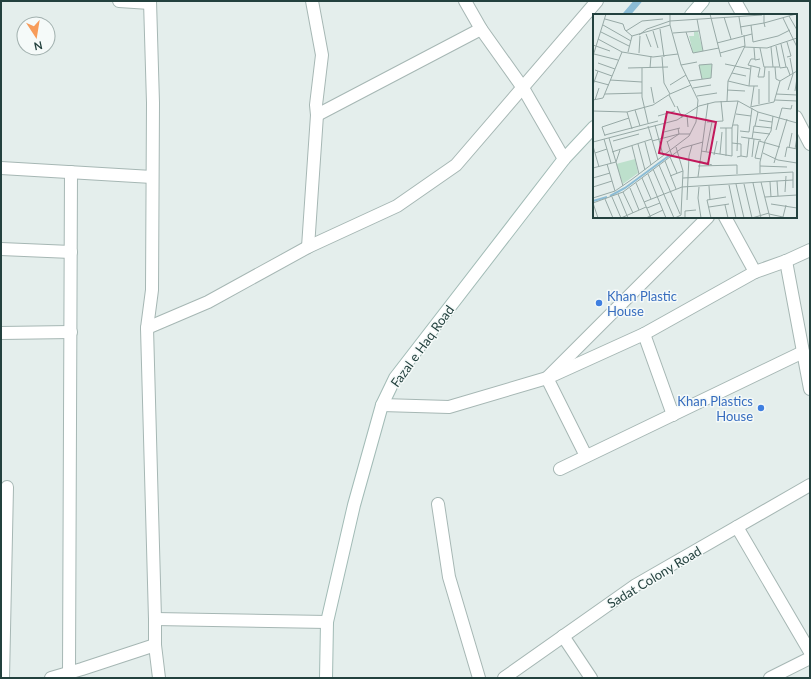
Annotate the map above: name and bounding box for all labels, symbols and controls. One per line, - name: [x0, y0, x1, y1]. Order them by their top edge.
- inset map: [593, 14, 797, 218]
- north arrow: [16, 16, 56, 56]
- text: N: [33, 39, 44, 54]
- place label: Khan Plastic House: [607, 288, 677, 319]
- marker: Khan Plastic House: [594, 298, 604, 308]
- street label: Fazal e Haq Road: [387, 302, 457, 390]
- place label: Khan Plastics House: [677, 393, 753, 424]
- marker: Khan Plastics House: [756, 403, 766, 413]
- street label: Sadat Colony Road: [604, 543, 704, 611]

